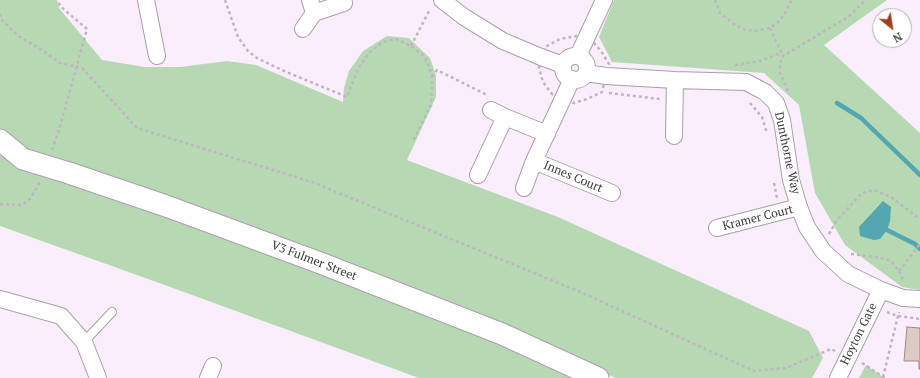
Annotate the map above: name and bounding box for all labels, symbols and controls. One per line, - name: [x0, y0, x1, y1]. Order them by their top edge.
- north arrow: [872, 8, 912, 48]
- text: N: [890, 29, 905, 46]
- street label: Dunthorne Way: [771, 110, 803, 196]
- street label: Innes Court: [541, 158, 605, 196]
- street label: Kramer Court: [721, 202, 795, 234]
- street label: V3 Fulmer Street: [269, 238, 359, 284]
- street label: Hoyton Gate: [838, 301, 880, 367]

